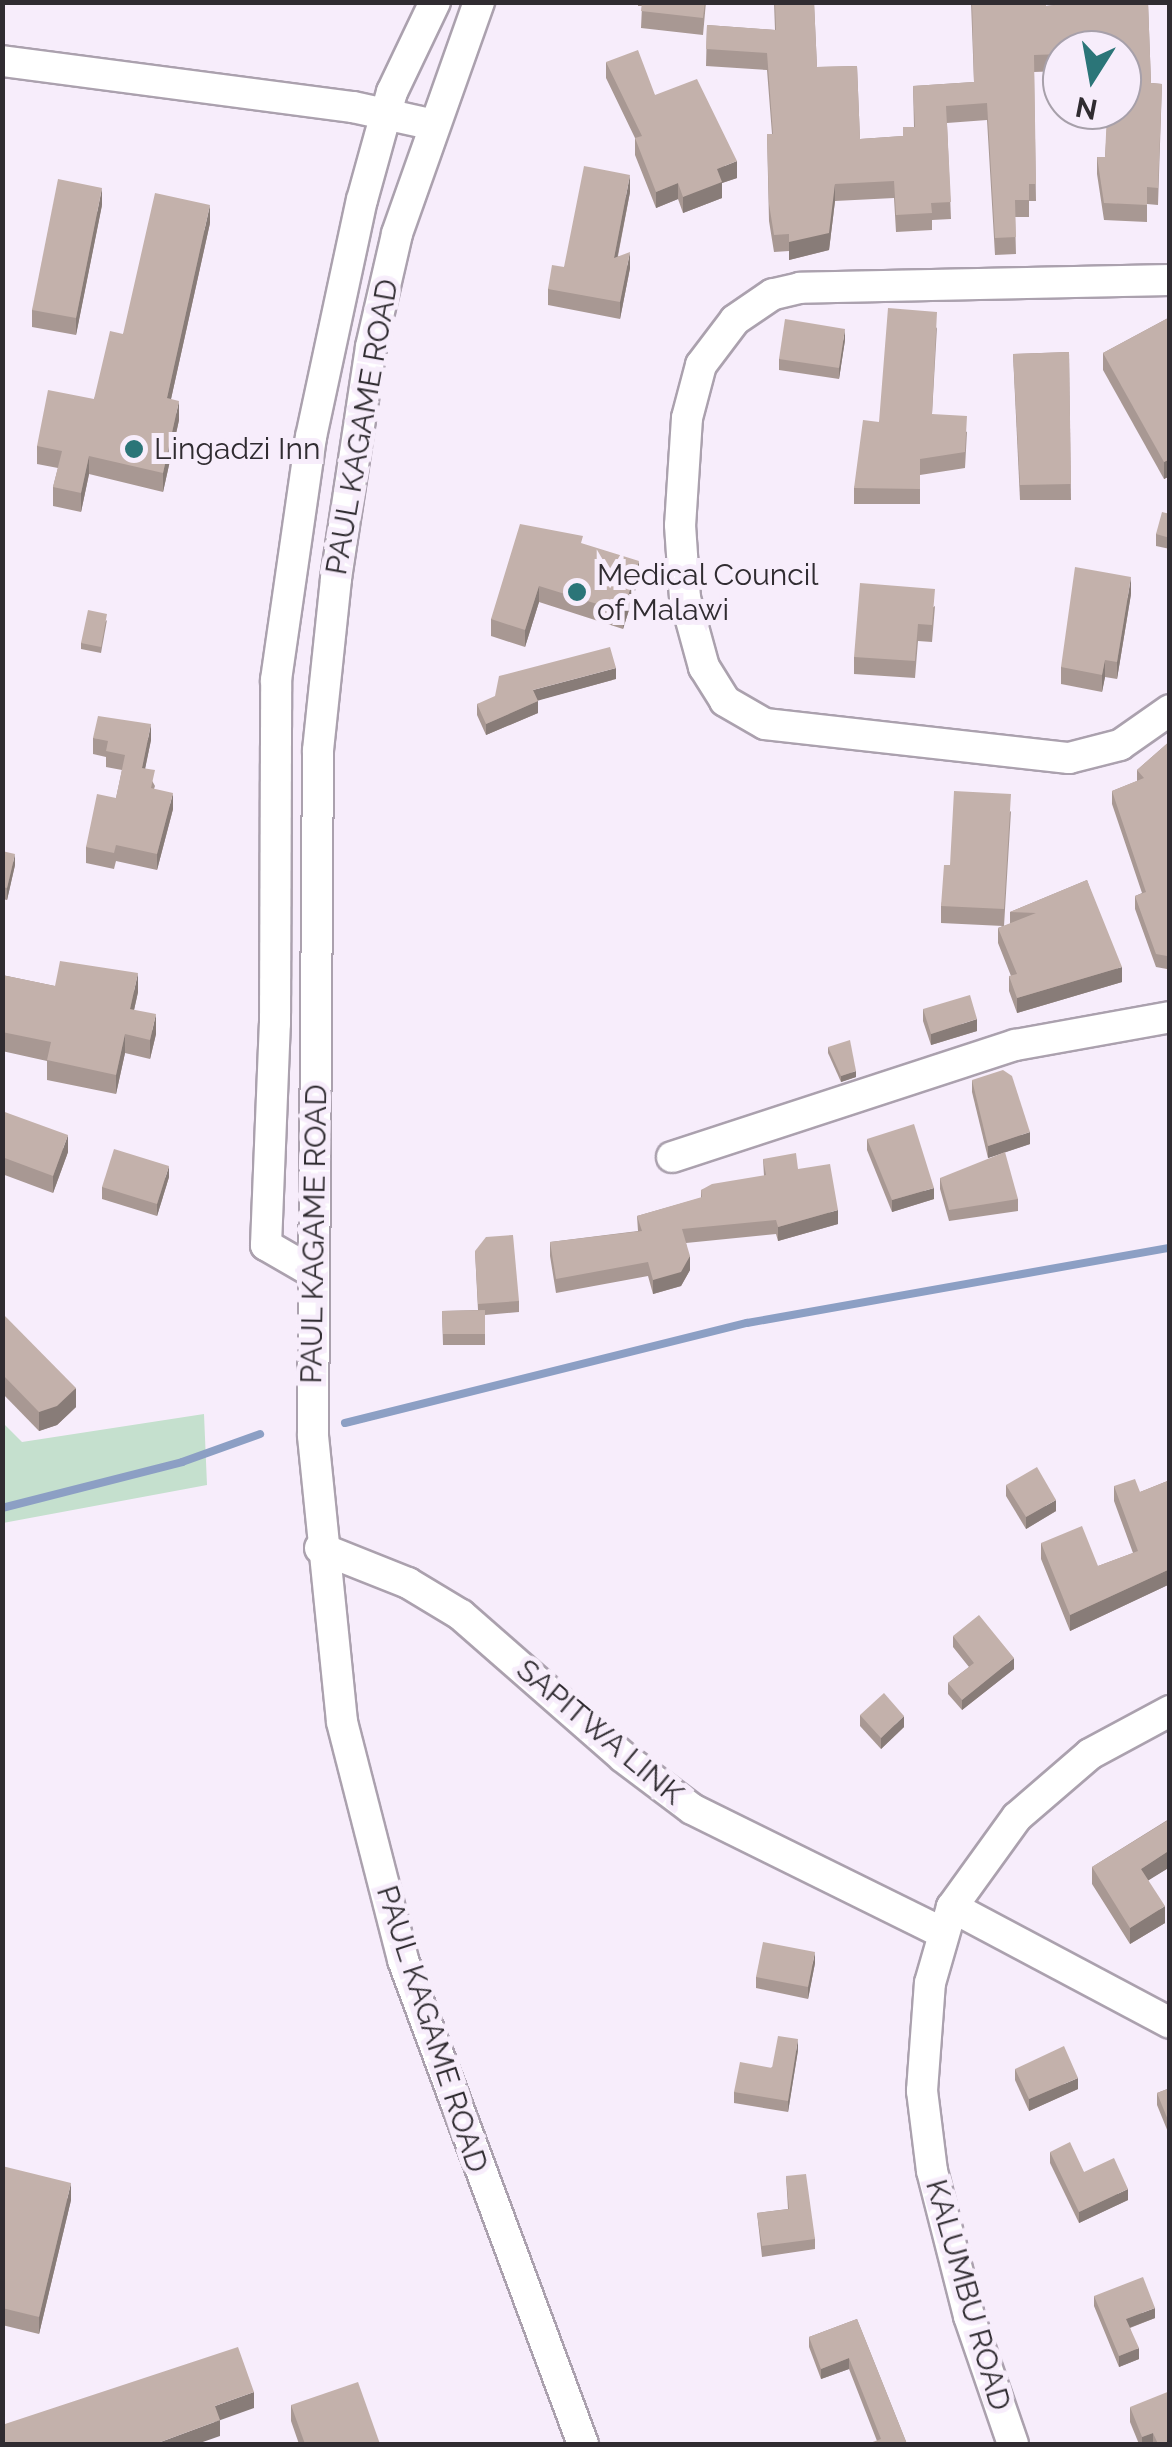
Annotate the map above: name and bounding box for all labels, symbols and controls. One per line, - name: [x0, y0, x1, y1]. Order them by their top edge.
- north arrow: [1042, 30, 1142, 130]
- text: N: [1073, 90, 1100, 126]
- street label: PAUL KAGAME ROAD: [318, 276, 406, 578]
- place label: Lingadzi Inn: [154, 431, 320, 467]
- marker: Lingadzi Inn: [123, 438, 145, 460]
- place label: Medical Council of Malawi: [597, 557, 819, 628]
- marker: Medical Council of Malawi: [566, 581, 588, 603]
- street label: PAUL KAGAME ROAD: [293, 1084, 335, 1384]
- street label: SAPITWA LINK: [509, 1652, 691, 1812]
- street label: PAUL KAGAME ROAD: [368, 1881, 496, 2177]
- street label: KALUMBU ROAD: [918, 2175, 1018, 2415]

